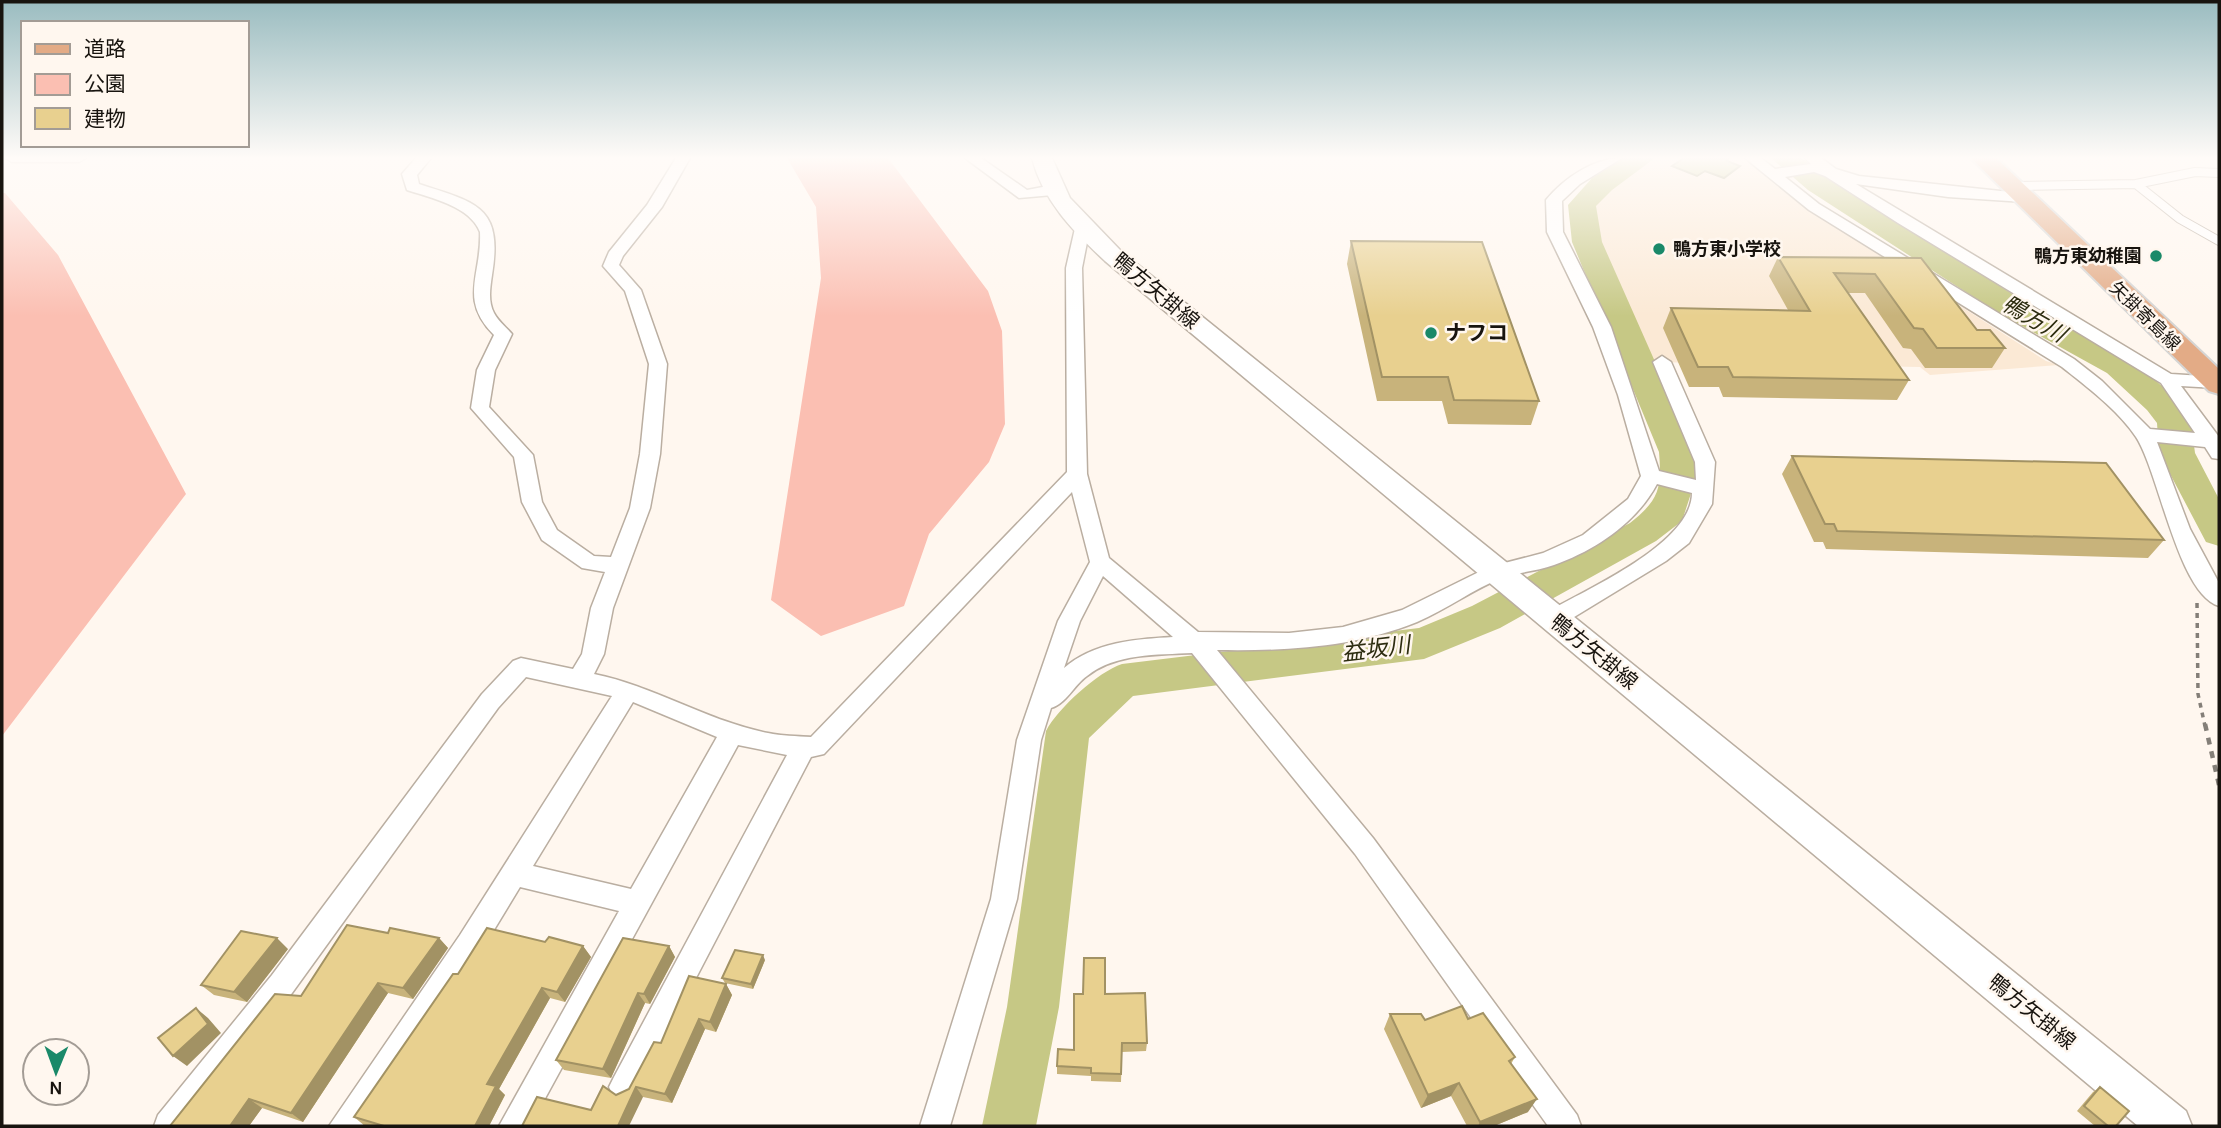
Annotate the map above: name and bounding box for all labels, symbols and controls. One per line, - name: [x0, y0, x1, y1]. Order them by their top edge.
- legend: [21, 21, 248, 147]
- text: 道路: [84, 37, 126, 61]
- text: 公園: [84, 72, 126, 96]
- text: 建物: [84, 107, 126, 131]
- place label: 鴨方東小学校: [1673, 238, 1781, 260]
- marker: 鴨方東小学校: [1651, 241, 1667, 257]
- place label: 鴨方東幼稚園: [2034, 245, 2142, 267]
- street label: 鴨方矢掛線: [1108, 248, 1204, 334]
- marker: 鴨方東幼稚園: [2148, 248, 2164, 264]
- street label: 矢掛寄島線: [2105, 277, 2185, 355]
- water label: 鴨方川: [1997, 290, 2073, 349]
- place label: ナフコ: [1445, 321, 1508, 345]
- marker: ナフコ: [1423, 325, 1439, 341]
- street label: 鴨方矢掛線: [1546, 610, 1642, 694]
- water label: 益坂川: [1340, 631, 1415, 667]
- street label: 鴨方矢掛線: [1984, 970, 2080, 1054]
- north arrow: [21, 1037, 91, 1107]
- text: N: [49, 1077, 63, 1099]

